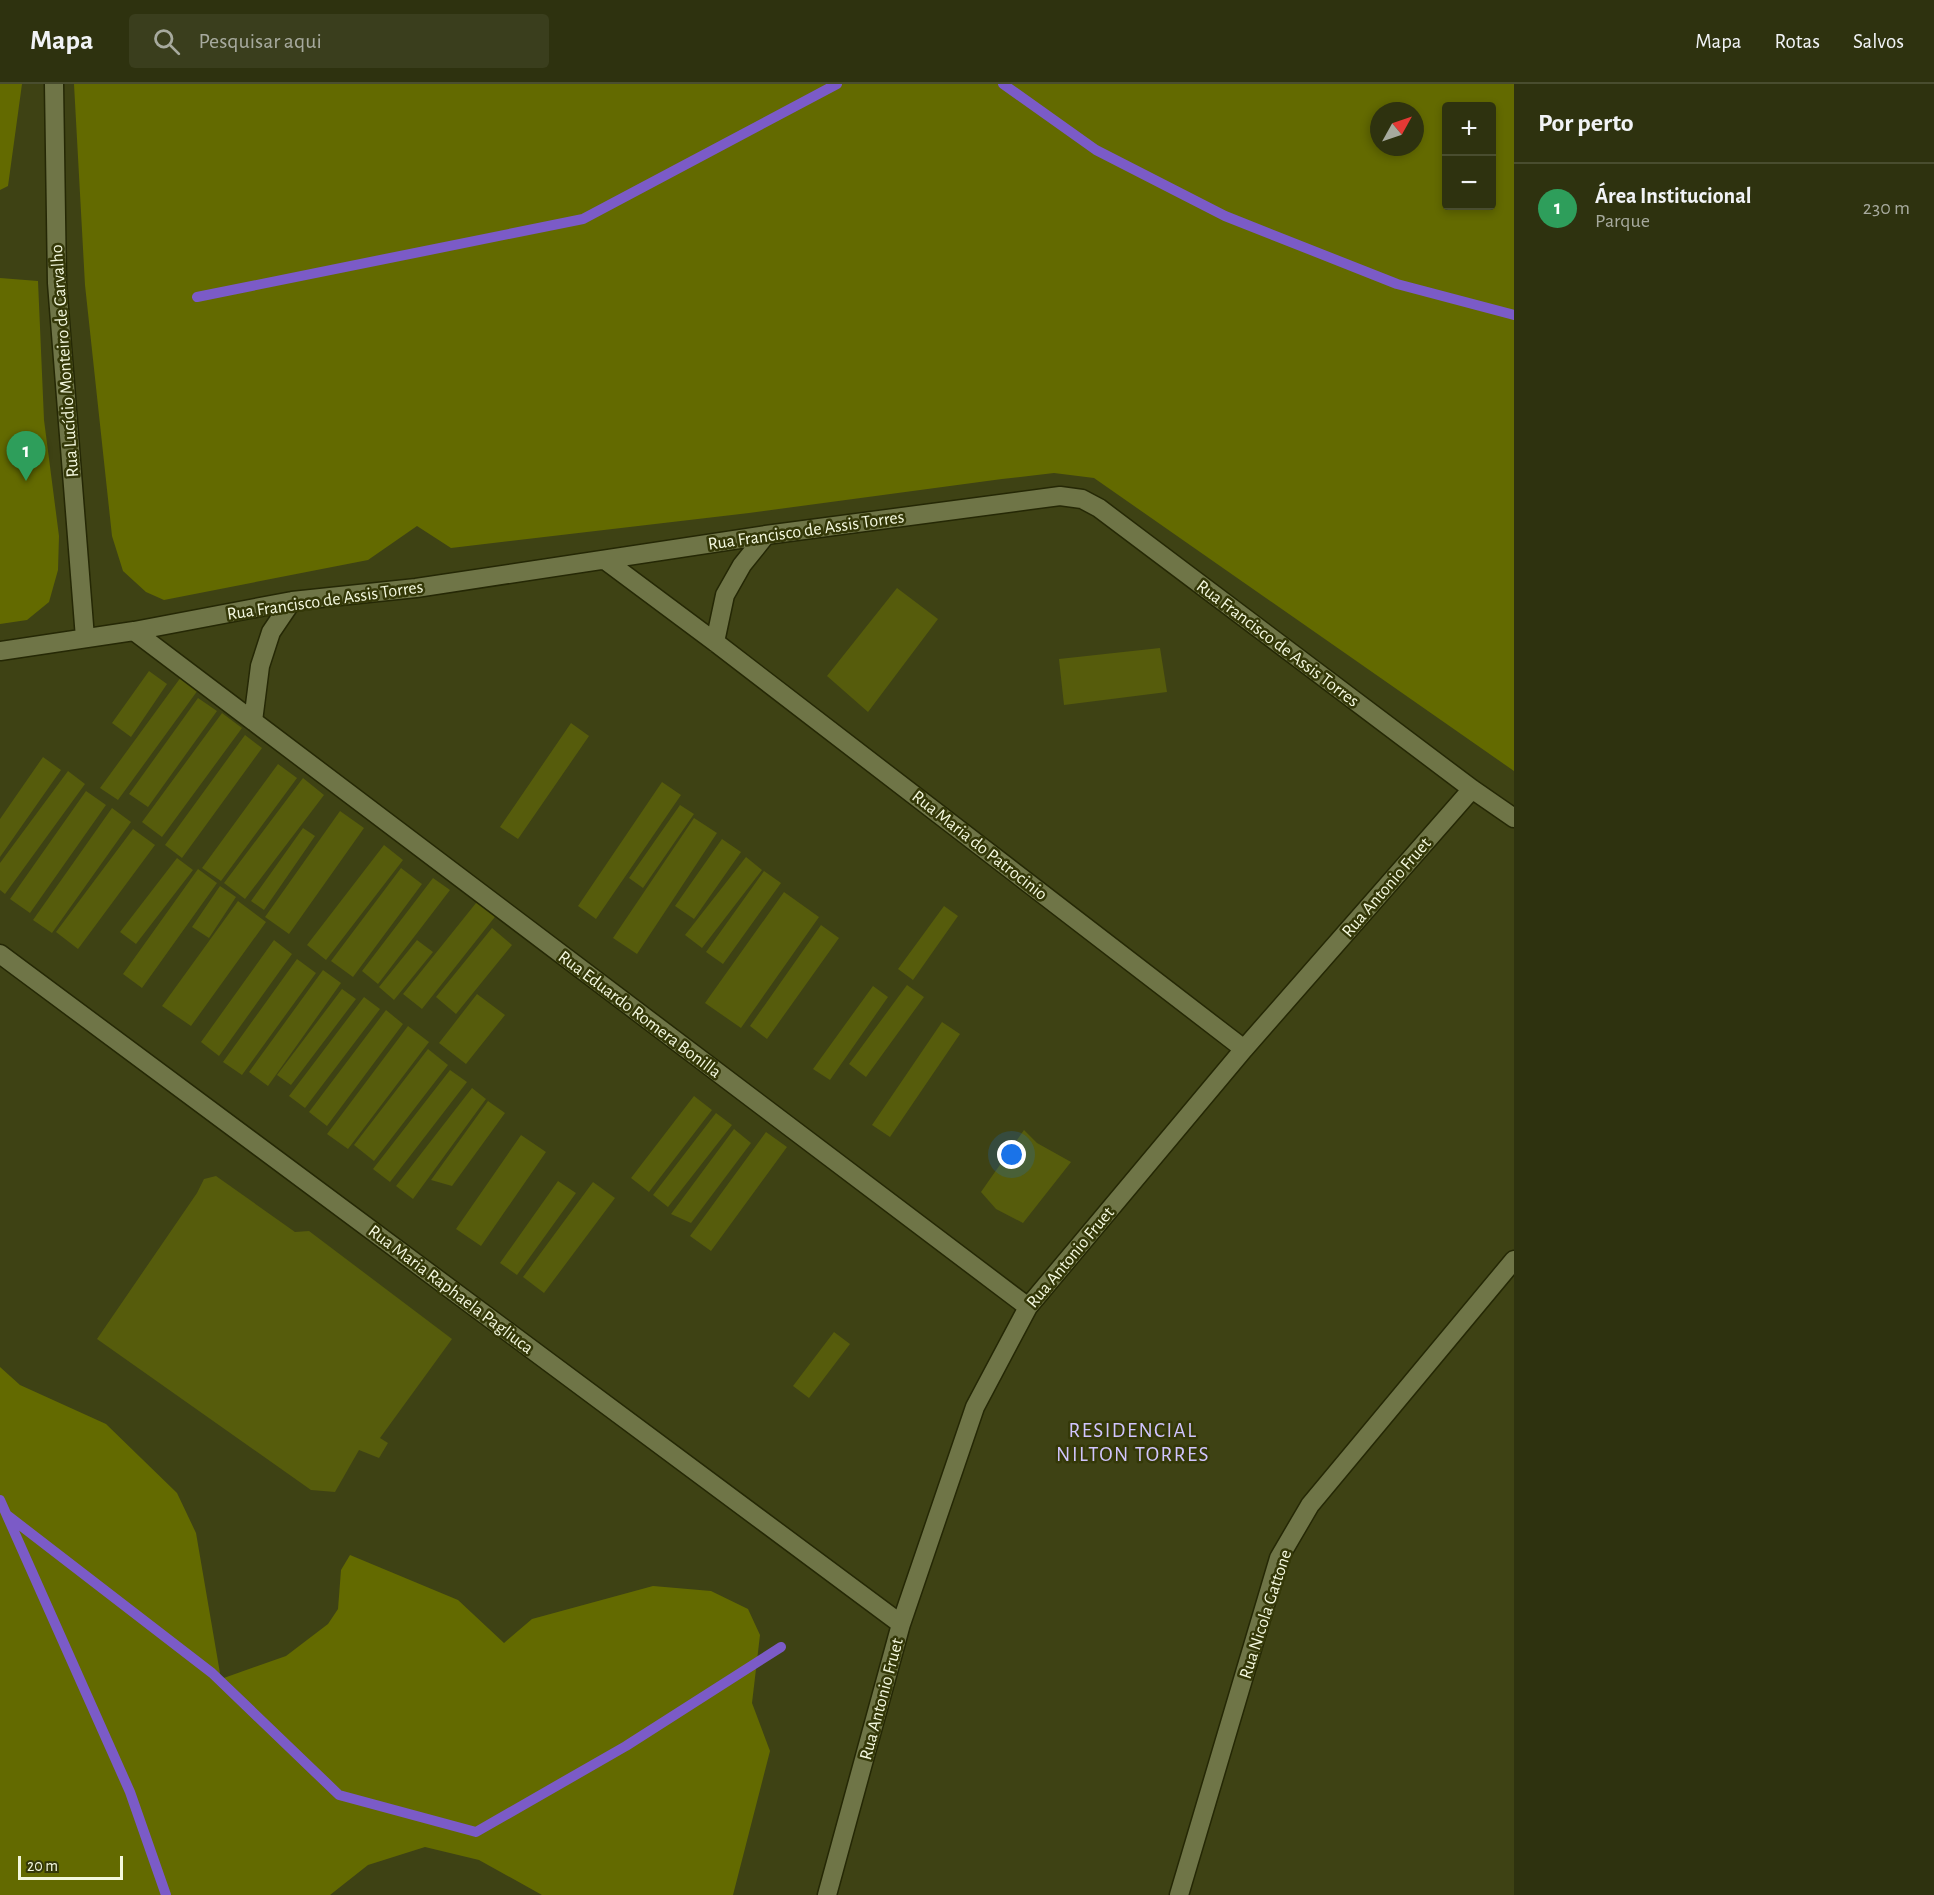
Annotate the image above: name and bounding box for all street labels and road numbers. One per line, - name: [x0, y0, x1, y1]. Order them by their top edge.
- street label: Rua Lucídio Monteiro de Carvalho: [48, 244, 82, 478]
- street label: Rua Francisco de Assis Torres: [707, 508, 906, 554]
- street label: Rua Francisco de Assis Torres: [1193, 577, 1362, 711]
- street label: Rua Francisco de Assis Torres: [226, 578, 425, 624]
- street label: Rua Maria do Patrocinio: [908, 788, 1051, 904]
- street label: Rua Antonio Fruet: [1339, 834, 1435, 941]
- street label: Rua Eduardo Romera Bonilla: [555, 948, 724, 1082]
- street label: Rua Antonio Fruet: [1024, 1204, 1118, 1311]
- street label: Rua Maria Raphaela Pagliuca: [365, 1222, 536, 1358]
- street label: Rua Nicola Gattone: [1237, 1547, 1295, 1681]
- street label: Rua Antonio Fruet: [857, 1636, 907, 1762]

